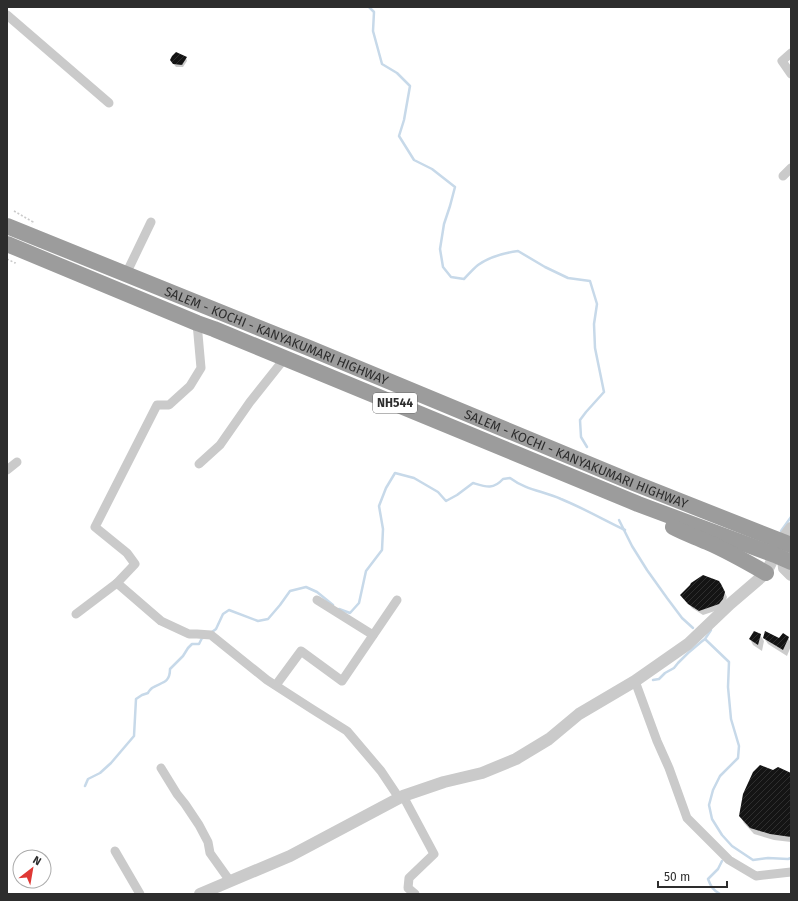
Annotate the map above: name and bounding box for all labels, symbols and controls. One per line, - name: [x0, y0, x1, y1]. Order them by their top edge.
- street label: SALEM - KOCHI - KANYAKUMARI HIGHWAY: [163, 283, 392, 388]
- road number: NH544: [373, 393, 417, 413]
- street label: SALEM - KOCHI - KANYAKUMARI HIGHWAY: [462, 406, 691, 511]
- north arrow: [12, 849, 52, 889]
- text: N: [30, 853, 43, 868]
- scale bar: [658, 863, 727, 889]
- text: 50 m: [664, 870, 690, 884]

